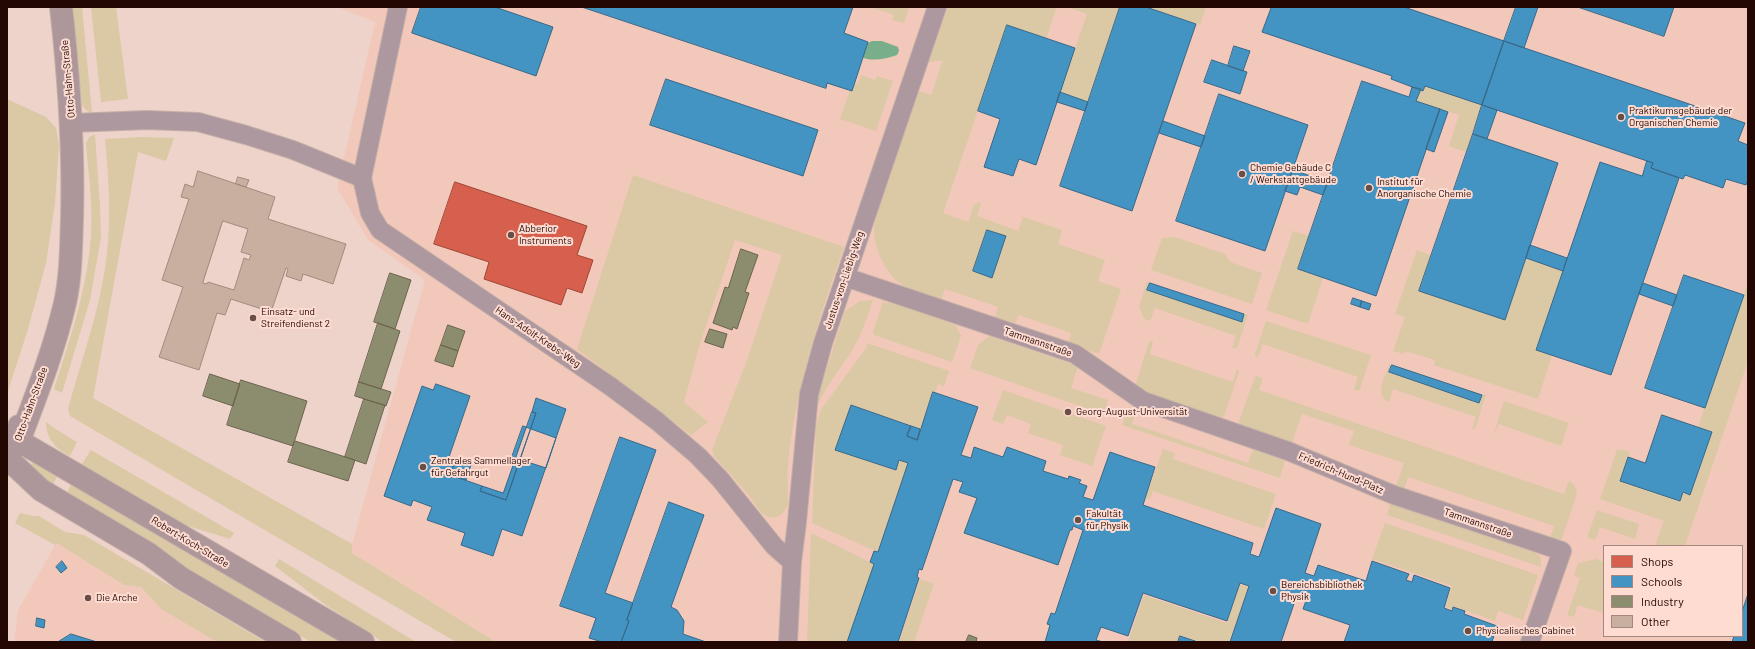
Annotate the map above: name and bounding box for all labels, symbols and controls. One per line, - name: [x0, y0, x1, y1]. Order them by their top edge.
- street label: Otto-Hahn-Straße: [59, 40, 77, 118]
- place label: Praktikumsgebäude der Organischen Chemie: [1629, 105, 1732, 128]
- marker: Praktikumsgebäude der Organischen Chemie: [1616, 112, 1626, 122]
- place label: Chemie Gebäude C / Werkstattgebäude: [1250, 162, 1336, 186]
- marker: Chemie Gebäude C / Werkstattgebäude: [1237, 169, 1247, 179]
- place label: Institut für Anorganische Chemie: [1377, 176, 1471, 200]
- marker: Institut für Anorganische Chemie: [1364, 183, 1374, 193]
- place label: Abberior Instruments: [519, 223, 572, 246]
- marker: Abberior Instruments: [506, 230, 516, 240]
- street label: Justus-von-Liebig-Weg: [822, 230, 866, 330]
- street label: Hans-Adolf-Krebs-Weg: [493, 304, 583, 370]
- place label: Einsatz- und Streifendienst 2: [261, 306, 330, 330]
- marker: Einsatz- und Streifendienst 2: [248, 313, 258, 323]
- street label: Tammannstraße: [1002, 325, 1074, 359]
- street label: Otto-Hahn-Straße: [12, 365, 50, 443]
- place label: Georg-August-Universität: [1076, 406, 1188, 418]
- marker: Georg-August-Universität: [1063, 407, 1073, 417]
- street label: Friedrich-Hund-Platz: [1297, 450, 1385, 496]
- place label: Zentrales Sammellager für Gefahrgut: [431, 455, 531, 478]
- marker: Zentrales Sammellager für Gefahrgut: [418, 462, 428, 472]
- street label: Tammannstraße: [1442, 506, 1514, 540]
- place label: Fakultät für Physik: [1086, 508, 1128, 532]
- street label: Robert-Koch-Straße: [149, 514, 231, 570]
- marker: Fakultät für Physik: [1073, 515, 1083, 525]
- legend: [1603, 545, 1743, 637]
- text: Shops: [1641, 554, 1673, 568]
- text: Schools: [1641, 574, 1682, 588]
- place label: Bereichsbibliothek Physik: [1281, 579, 1362, 602]
- marker: Bereichsbibliothek Physik: [1268, 586, 1278, 596]
- place label: Die Arche: [96, 592, 138, 604]
- marker: Die Arche: [83, 593, 93, 603]
- text: Industry: [1641, 594, 1684, 608]
- text: Other: [1641, 614, 1670, 628]
- place label: Physicalisches Cabinet: [1476, 625, 1575, 637]
- marker: Physicalisches Cabinet: [1463, 626, 1473, 636]

